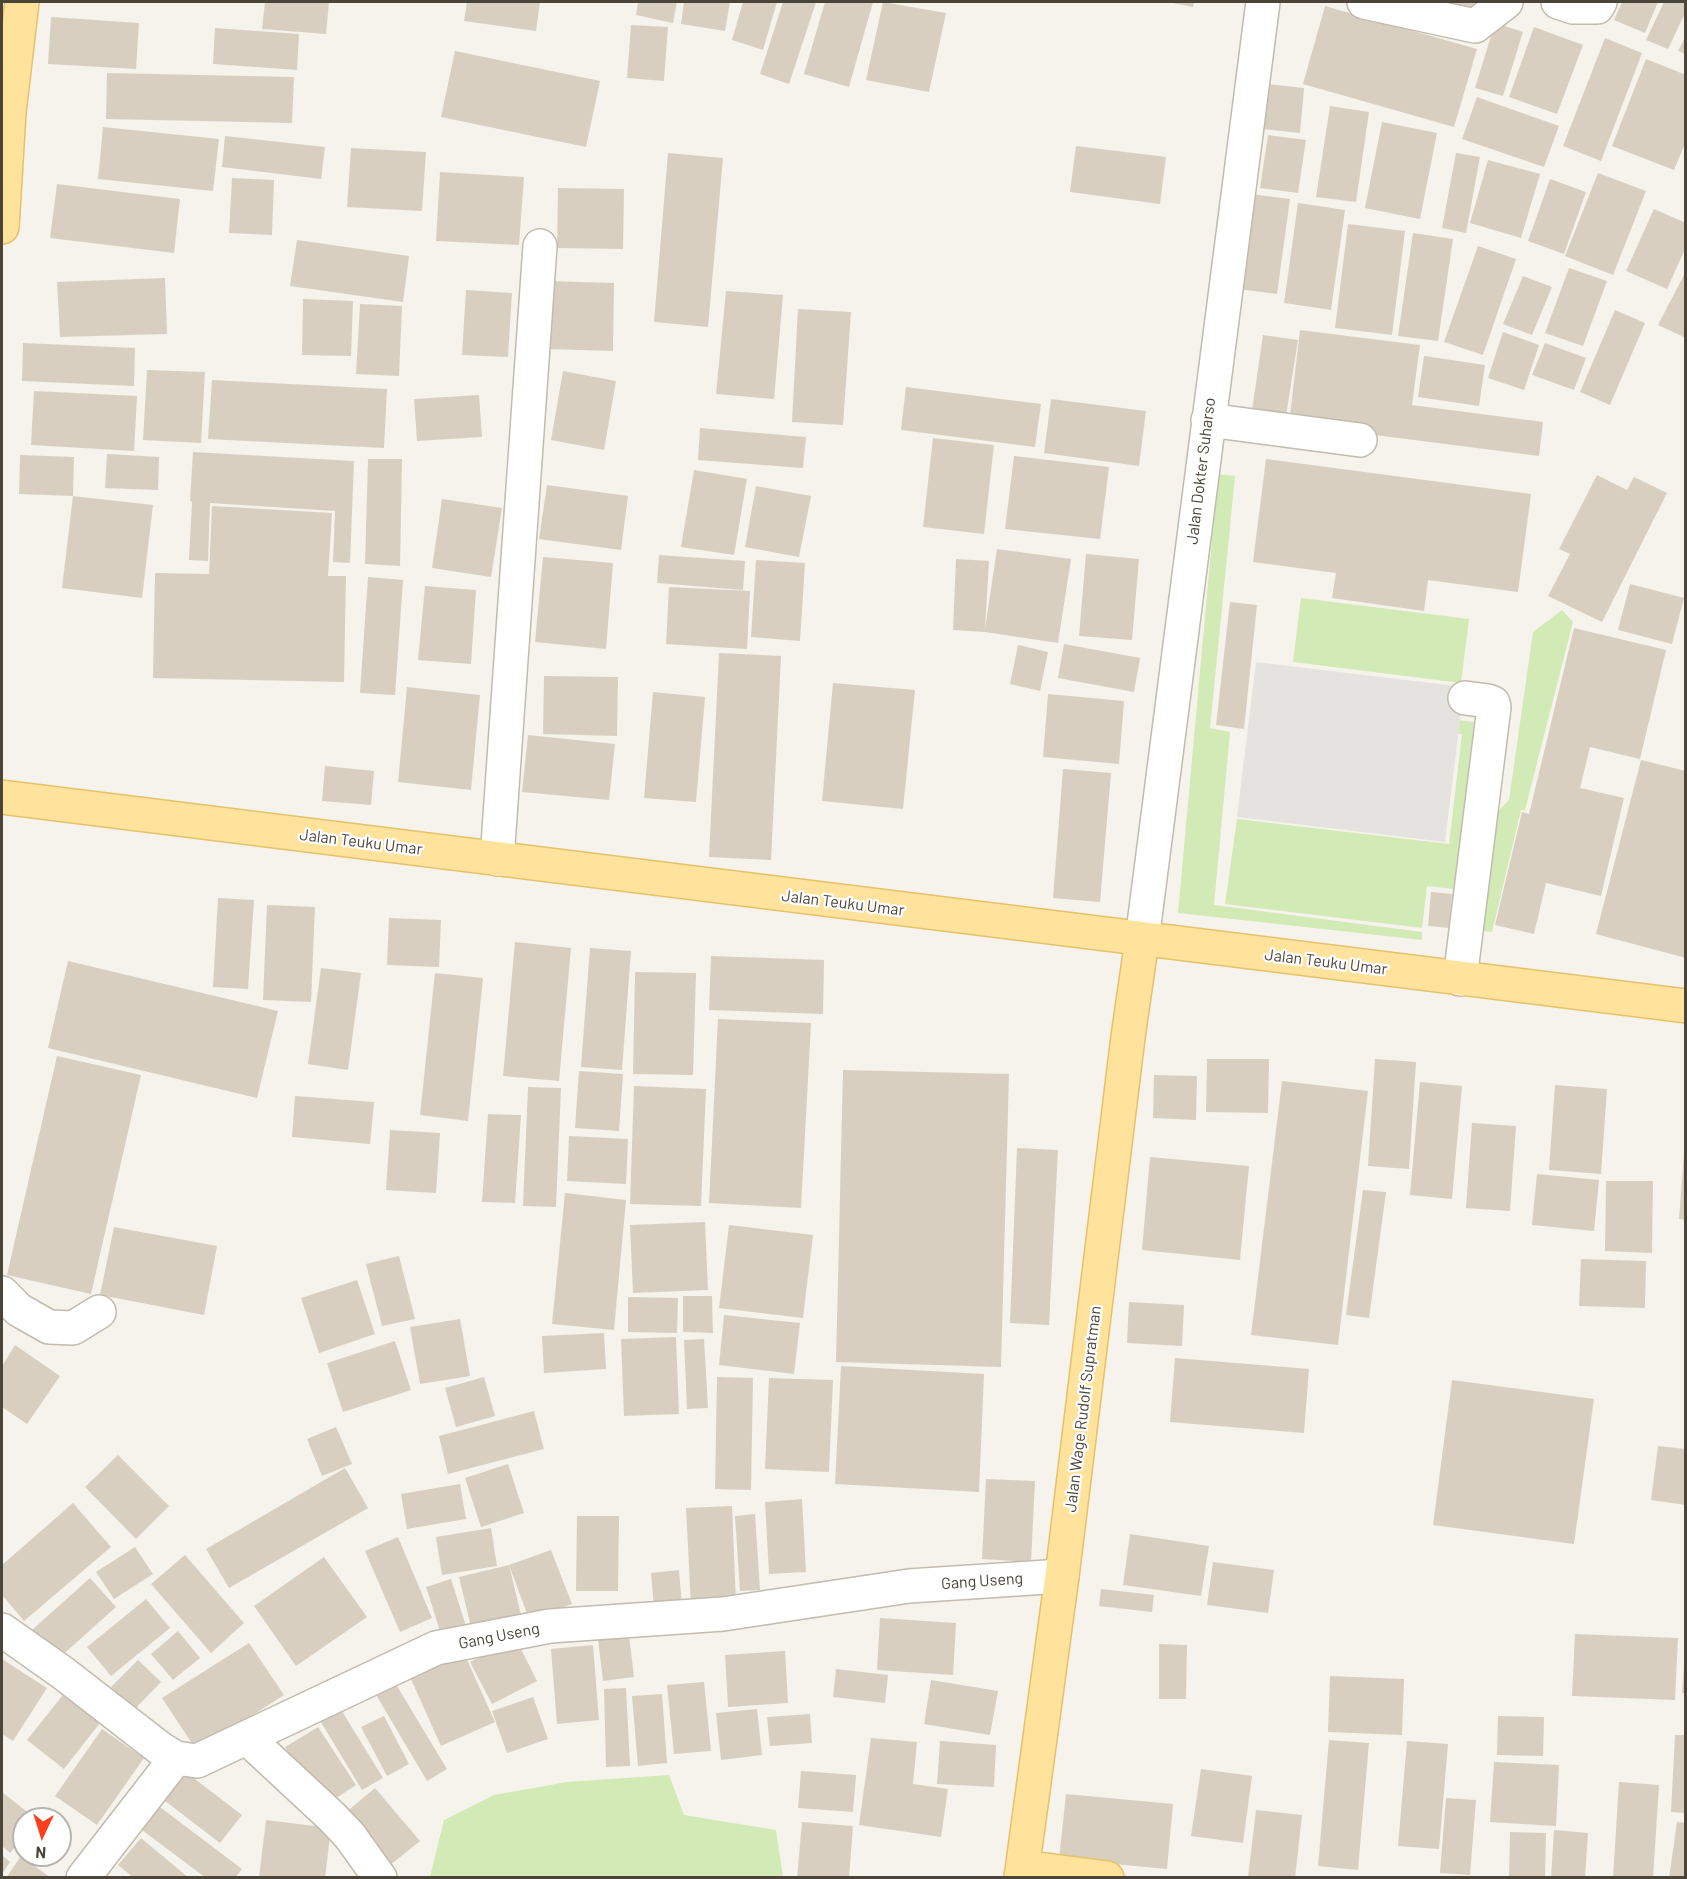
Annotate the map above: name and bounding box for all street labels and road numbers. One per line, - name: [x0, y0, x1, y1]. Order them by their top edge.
- street label: Jalan Dokter Suharso: [1182, 397, 1220, 545]
- street label: Jalan Teuku Umar: [299, 825, 423, 859]
- street label: Jalan Teuku Umar: [781, 886, 905, 920]
- street label: Jalan Teuku Umar: [1264, 945, 1388, 979]
- street label: Jalan Wage Rudolf Supratman: [1061, 1305, 1105, 1513]
- street label: Gang Useng: [940, 1569, 1024, 1593]
- street label: Gang Useng: [457, 1619, 541, 1653]

